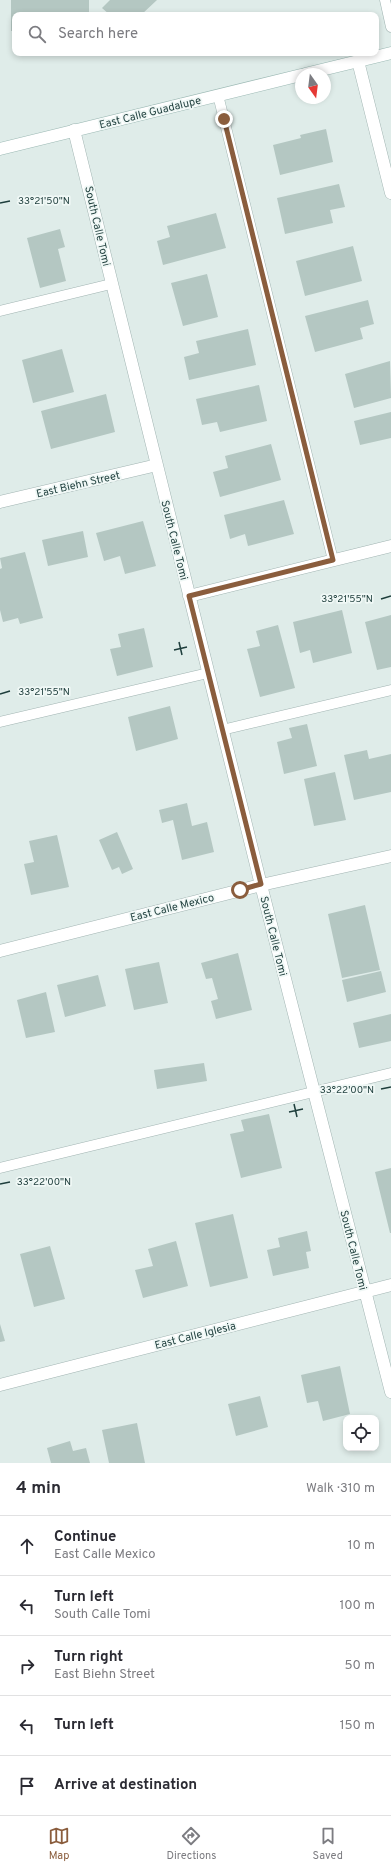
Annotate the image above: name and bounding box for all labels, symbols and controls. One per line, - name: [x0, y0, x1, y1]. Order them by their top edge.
- search box: [12, 12, 379, 56]
- icon: search: [26, 23, 48, 45]
- text: Search here: [58, 25, 138, 44]
- north arrow: [295, 68, 331, 104]
- street label: East Calle Guadalupe: [98, 94, 203, 132]
- route end: [215, 110, 233, 128]
- street label: South Calle Tomi: [81, 185, 113, 268]
- text: 33°21'50"N: [18, 195, 70, 208]
- street label: East Biehn Street: [35, 469, 121, 501]
- street label: South Calle Tomi: [157, 499, 191, 582]
- text: 33°21'55"N: [321, 593, 373, 606]
- text: 33°21'55"N: [18, 686, 70, 699]
- route start: [231, 881, 249, 899]
- street label: East Calle Mexico: [129, 891, 216, 925]
- street label: South Calle Tomi: [256, 895, 290, 978]
- text: 33°22'00"N: [320, 1084, 374, 1097]
- text: 33°22'00"N: [17, 1176, 71, 1189]
- street label: South Calle Tomi: [336, 1209, 370, 1292]
- street label: East Calle Iglesia: [153, 1319, 237, 1353]
- map controls: [343, 1415, 379, 1451]
- button: locate: [343, 1415, 379, 1451]
- text: 4 min: [16, 1478, 61, 1500]
- text: Walk · 310 m: [306, 1481, 375, 1497]
- text: Continue: [54, 1528, 116, 1547]
- icon: ahead: [16, 1535, 38, 1557]
- text: 10 m: [348, 1538, 375, 1554]
- text: East Calle Mexico: [54, 1547, 156, 1563]
- text: Turn left: [54, 1588, 114, 1607]
- icon: left: [16, 1595, 38, 1617]
- text: 100 m: [339, 1598, 375, 1614]
- text: South Calle Tomi: [54, 1607, 151, 1623]
- text: Turn right: [54, 1648, 123, 1667]
- icon: right: [16, 1655, 38, 1677]
- text: 50 m: [345, 1658, 375, 1674]
- text: East Biehn Street: [54, 1667, 155, 1683]
- icon: left: [16, 1715, 38, 1737]
- text: Turn left: [54, 1716, 114, 1735]
- text: 150 m: [340, 1718, 375, 1734]
- icon: arrive: [16, 1775, 38, 1797]
- text: Arrive at destination: [54, 1776, 197, 1795]
- tab: Map: [48, 1825, 70, 1863]
- tab: Directions: [166, 1825, 216, 1863]
- tab: Saved: [313, 1825, 343, 1863]

